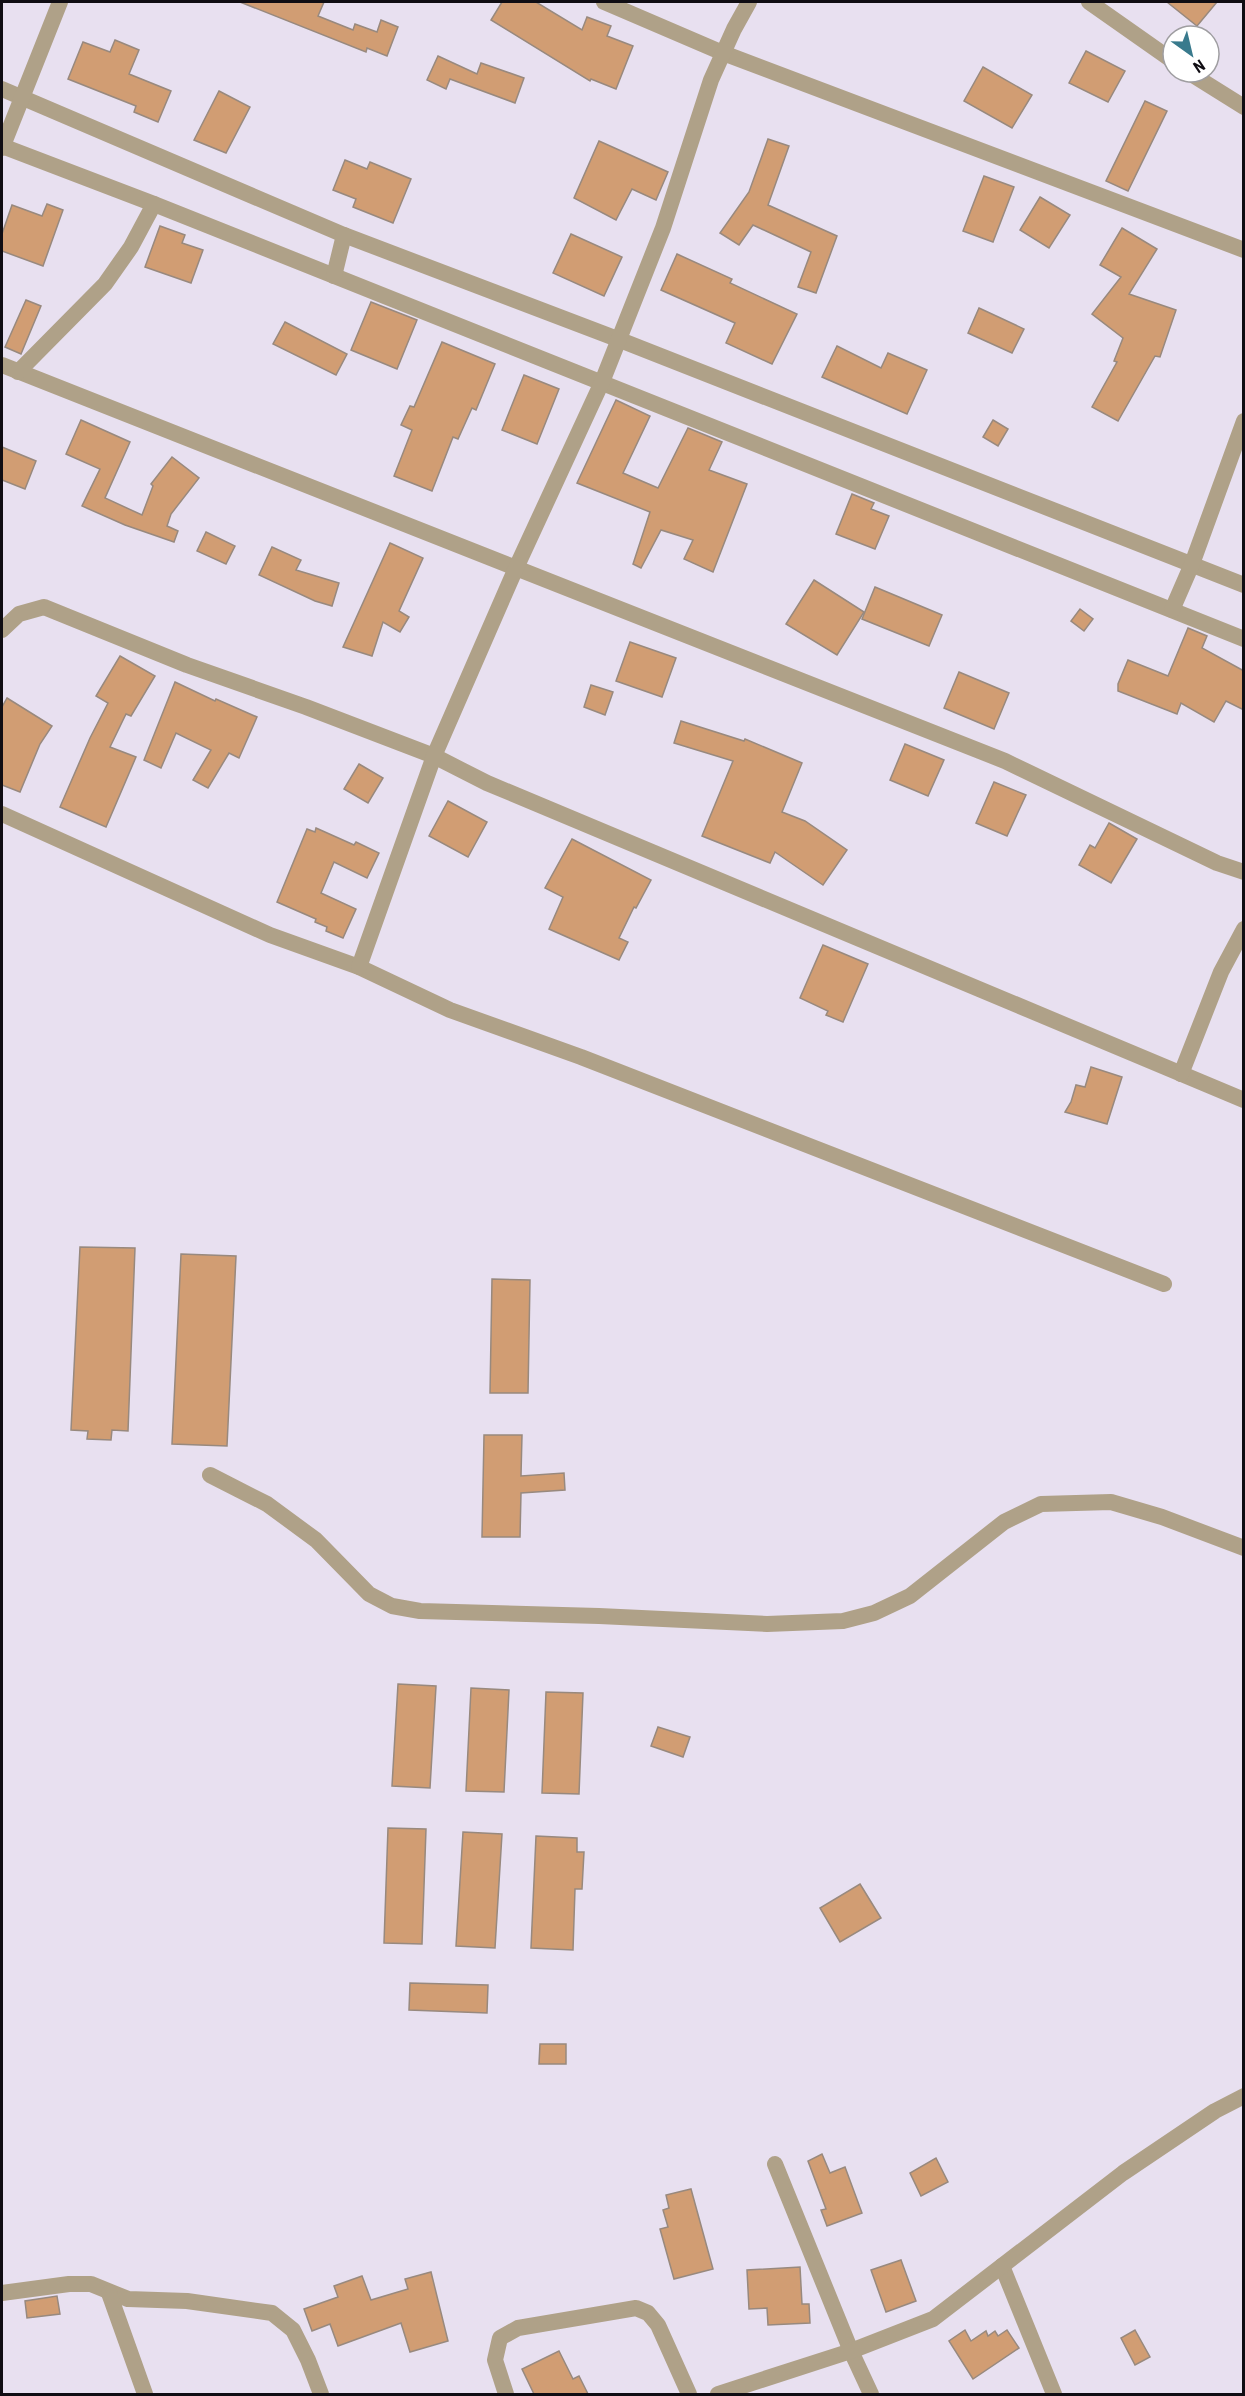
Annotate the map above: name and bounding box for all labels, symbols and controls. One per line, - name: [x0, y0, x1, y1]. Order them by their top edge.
- north arrow: [1161, 24, 1221, 84]
- text: N: [1190, 55, 1208, 77]

